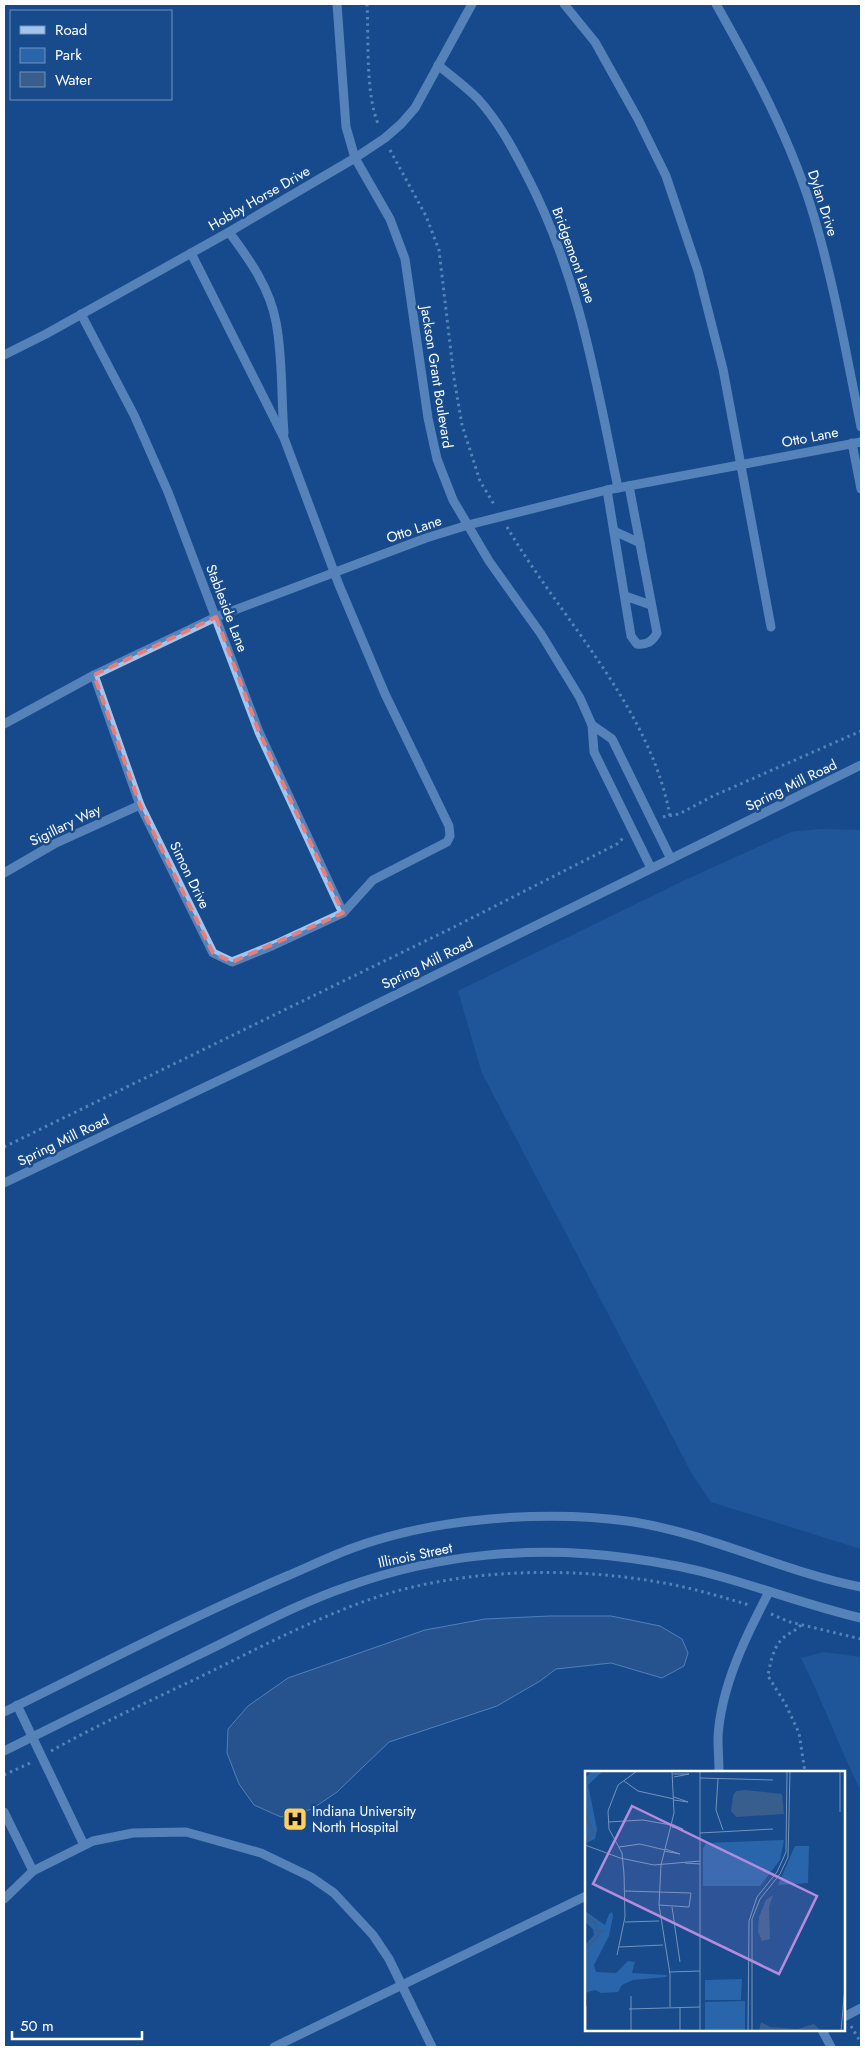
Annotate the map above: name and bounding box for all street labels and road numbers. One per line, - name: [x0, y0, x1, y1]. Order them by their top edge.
- street label: Hobby Horse Drive: [204, 161, 314, 235]
- street label: Dylan Drive: [803, 167, 843, 239]
- street label: Bridgemont Lane: [547, 204, 601, 306]
- street label: Jackson Grant Boulevard: [416, 302, 458, 450]
- street label: Otto Lane: [780, 422, 840, 452]
- street label: Otto Lane: [384, 510, 444, 548]
- street label: Stableside Lane: [201, 561, 253, 655]
- street label: Spring Mill Road: [742, 754, 840, 816]
- street label: Sigillary Way: [26, 799, 105, 851]
- street label: Simon Drive: [165, 838, 215, 912]
- street label: Spring Mill Road: [378, 932, 476, 994]
- street label: Spring Mill Road: [14, 1109, 112, 1171]
- street label: Illinois Street: [376, 1537, 455, 1573]

